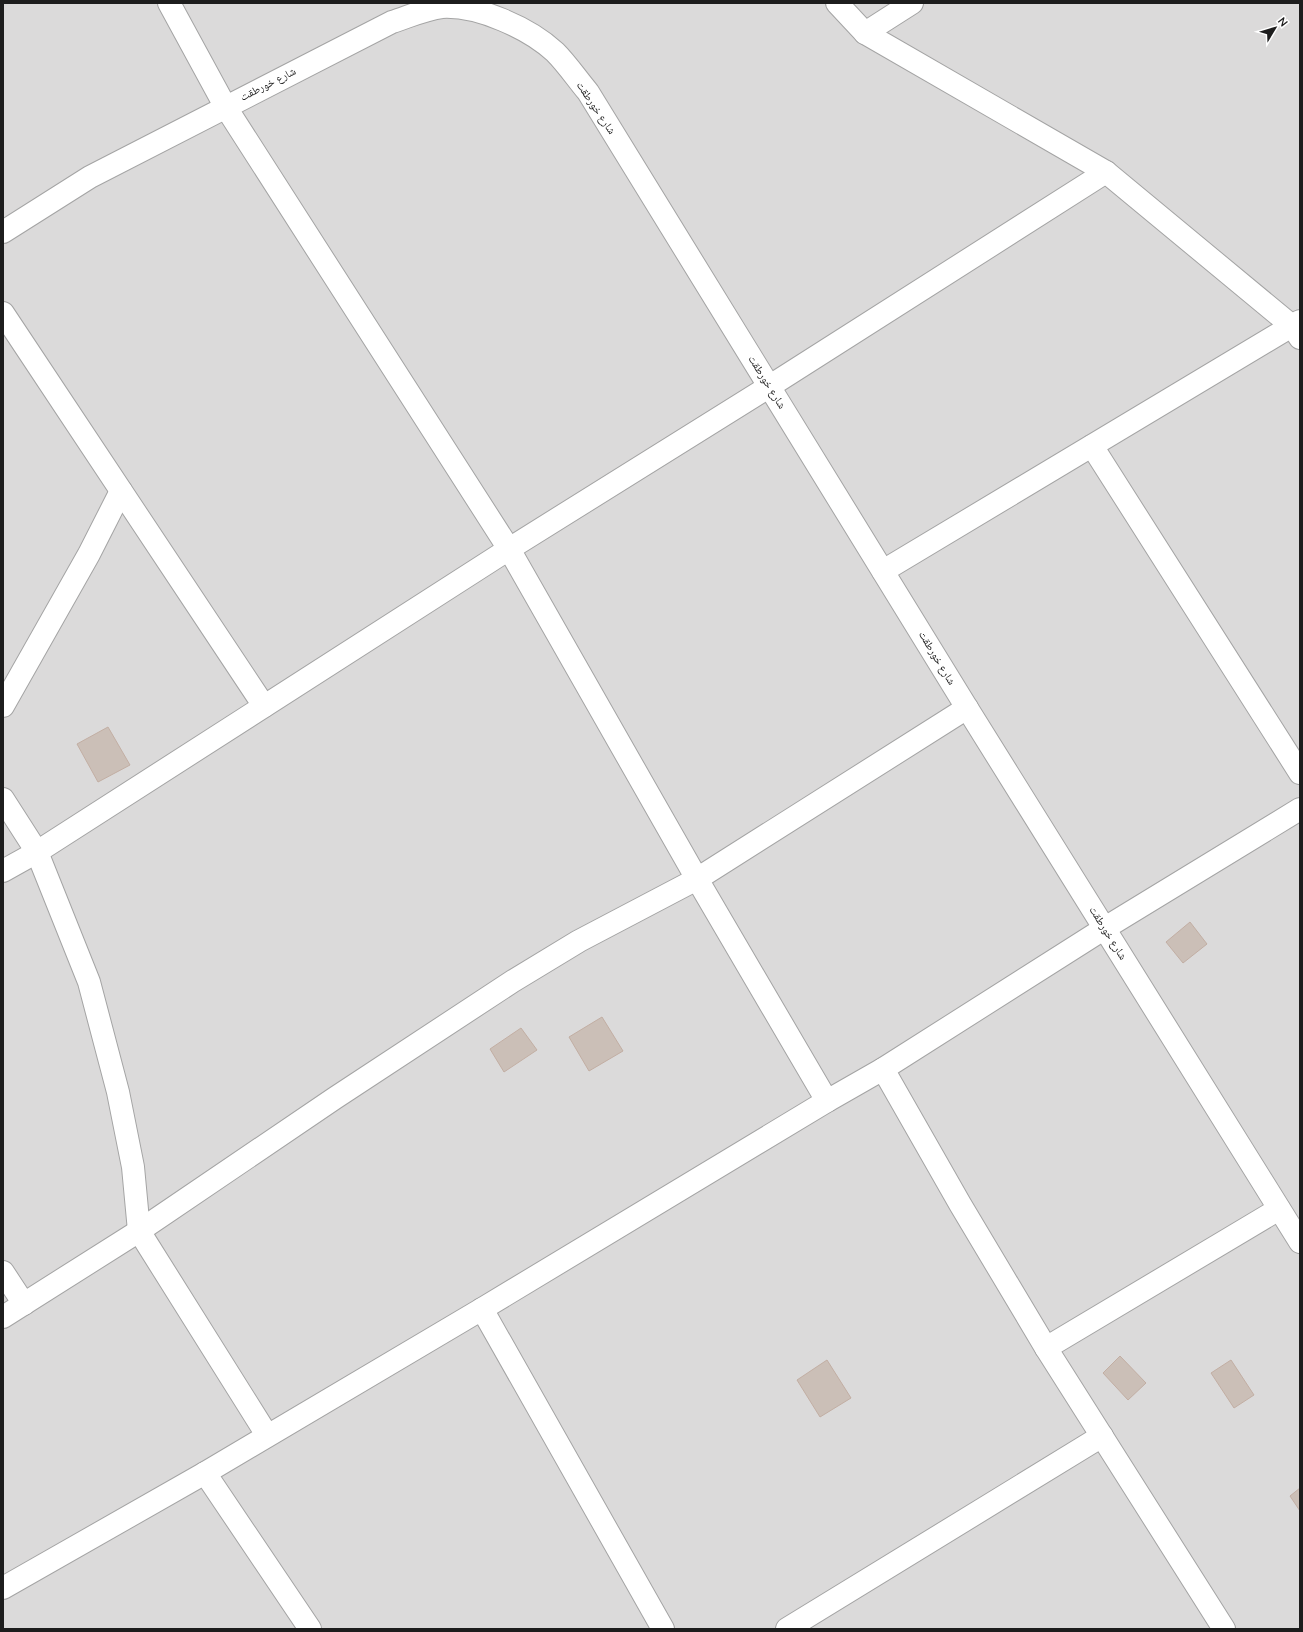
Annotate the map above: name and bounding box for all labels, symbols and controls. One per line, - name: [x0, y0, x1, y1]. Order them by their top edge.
- north arrow: [1255, 8, 1295, 48]
- text: N: [1274, 14, 1291, 30]
- street label: شارع خورطقت: [238, 64, 298, 104]
- street label: شارع خورطقت: [573, 79, 619, 137]
- street label: شارع خورطقت: [745, 352, 789, 412]
- street label: شارع خورطقت: [915, 628, 959, 688]
- street label: شارع خورطقت: [1086, 903, 1130, 963]

